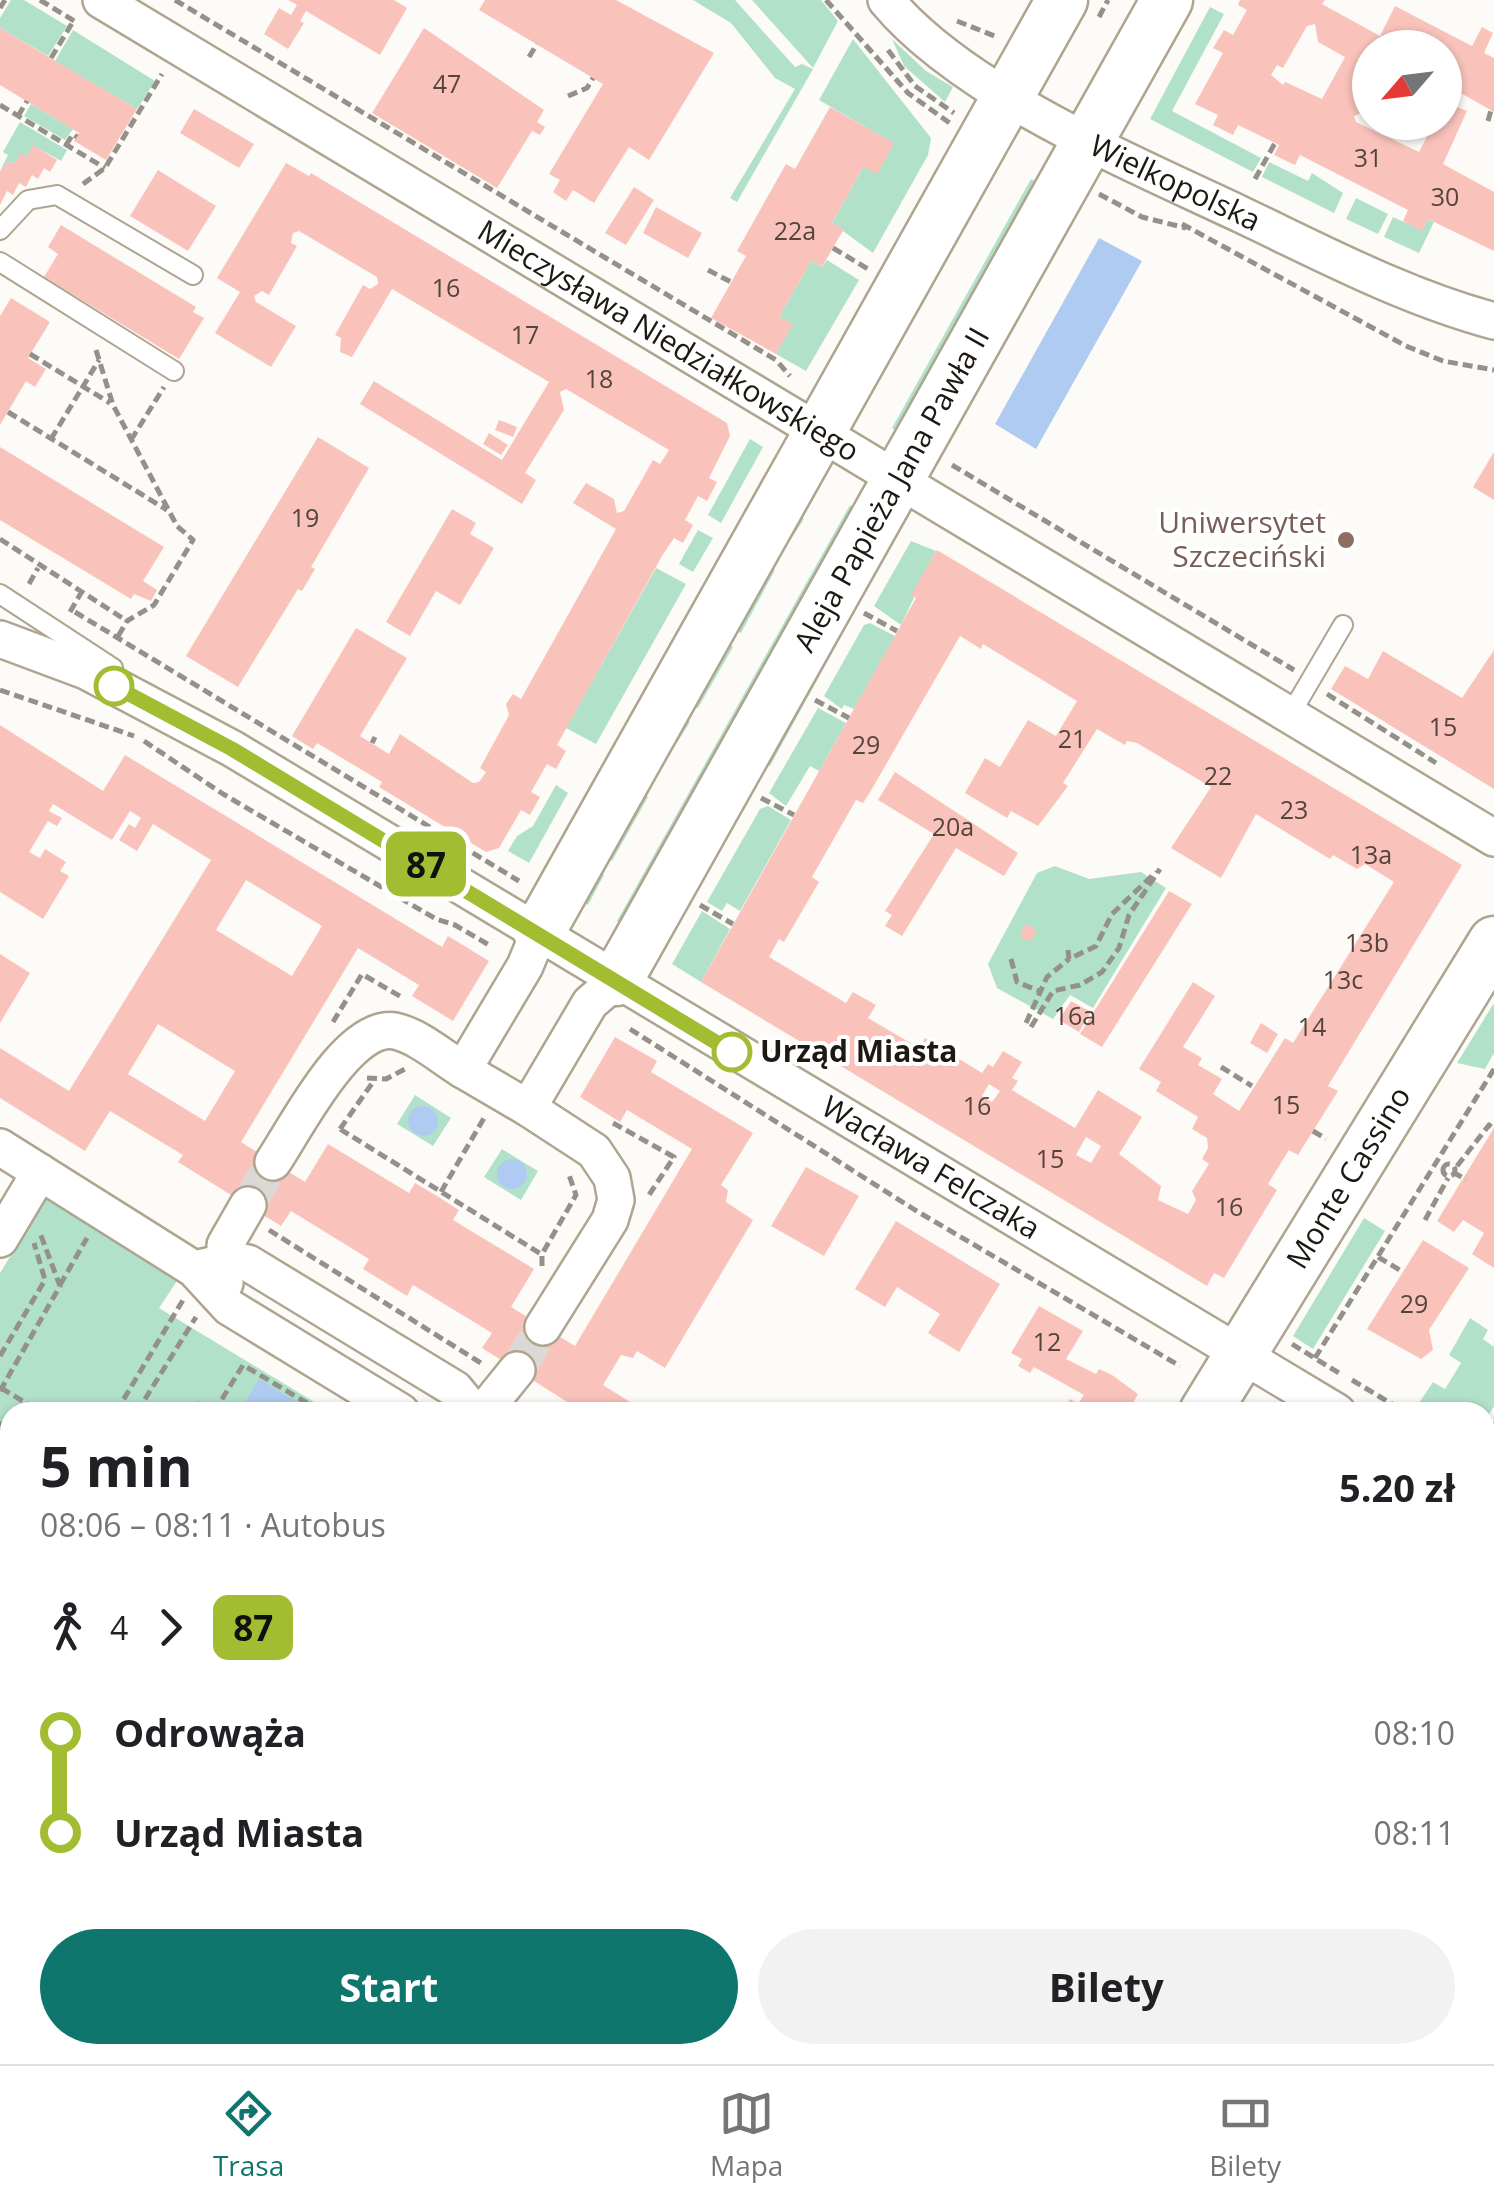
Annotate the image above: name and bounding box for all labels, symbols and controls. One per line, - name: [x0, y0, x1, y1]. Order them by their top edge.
- north arrow: [1352, 30, 1462, 140]
- map controls: [1352, 30, 1462, 140]
- house number: 47: [433, 66, 461, 100]
- street label: Wielkopolska: [1084, 124, 1268, 240]
- house number: 31: [1354, 140, 1382, 174]
- house number: 30: [1431, 179, 1459, 213]
- street label: Mieczysława Niedziałkowskiego: [471, 209, 867, 471]
- house number: 22a: [774, 213, 816, 247]
- house number: 16: [432, 270, 460, 304]
- house number: 17: [511, 317, 539, 351]
- street label: Aleja Papieża Jana Pawła II: [783, 320, 998, 659]
- house number: 18: [585, 361, 613, 395]
- house number: 19: [291, 500, 319, 534]
- place label: Uniwersytet Szczeciński: [1158, 501, 1326, 576]
- marker: Uniwersytet Szczeciński: [1335, 529, 1357, 551]
- unlabelled marker: [95, 667, 133, 705]
- house number: 15: [1429, 709, 1457, 743]
- house number: 21: [1058, 721, 1086, 755]
- house number: 29: [852, 727, 880, 761]
- house number: 22: [1204, 758, 1232, 792]
- house number: 23: [1280, 792, 1308, 826]
- house number: 20a: [932, 809, 974, 843]
- line badge: 87: [381, 832, 471, 896]
- house number: 13a: [1350, 837, 1392, 871]
- text: 87: [406, 841, 446, 888]
- house number: 13b: [1345, 925, 1389, 959]
- house number: 13c: [1323, 962, 1363, 996]
- house number: 16a: [1054, 998, 1096, 1032]
- house number: 14: [1298, 1009, 1326, 1043]
- place label: Urząd Miasta: [760, 1030, 957, 1071]
- marker: Urząd Miasta: [713, 1033, 751, 1071]
- street label: Monte Cassino: [1276, 1078, 1419, 1276]
- street label: Wacława Felczaka: [815, 1085, 1048, 1248]
- house number: 15: [1272, 1087, 1300, 1121]
- house number: 16: [963, 1088, 991, 1122]
- house number: 15: [1036, 1141, 1064, 1175]
- house number: 16: [1215, 1189, 1243, 1223]
- house number: 29: [1400, 1286, 1428, 1320]
- house number: 12: [1033, 1324, 1061, 1358]
- text: 5 min: [40, 1428, 193, 1503]
- text: 5.20 zł: [1339, 1461, 1455, 1513]
- text: 08:06 – 08:11 · Autobus: [40, 1503, 386, 1546]
- icon: walk: [40, 1600, 95, 1655]
- icon: forward: [143, 1600, 198, 1655]
- text: 87: [233, 1604, 273, 1651]
- text: 4: [110, 1606, 128, 1649]
- text: Odrowąża: [114, 1706, 306, 1758]
- text: 08:10: [1373, 1711, 1455, 1754]
- text: Urząd Miasta: [114, 1806, 364, 1858]
- text: 08:11: [1373, 1811, 1455, 1854]
- button: Start: [40, 1929, 738, 2044]
- button: Bilety: [758, 1929, 1455, 2044]
- tab: Trasa: [213, 2086, 284, 2184]
- tab: Mapa: [710, 2086, 783, 2184]
- tab: Bilety: [1209, 2086, 1281, 2184]

